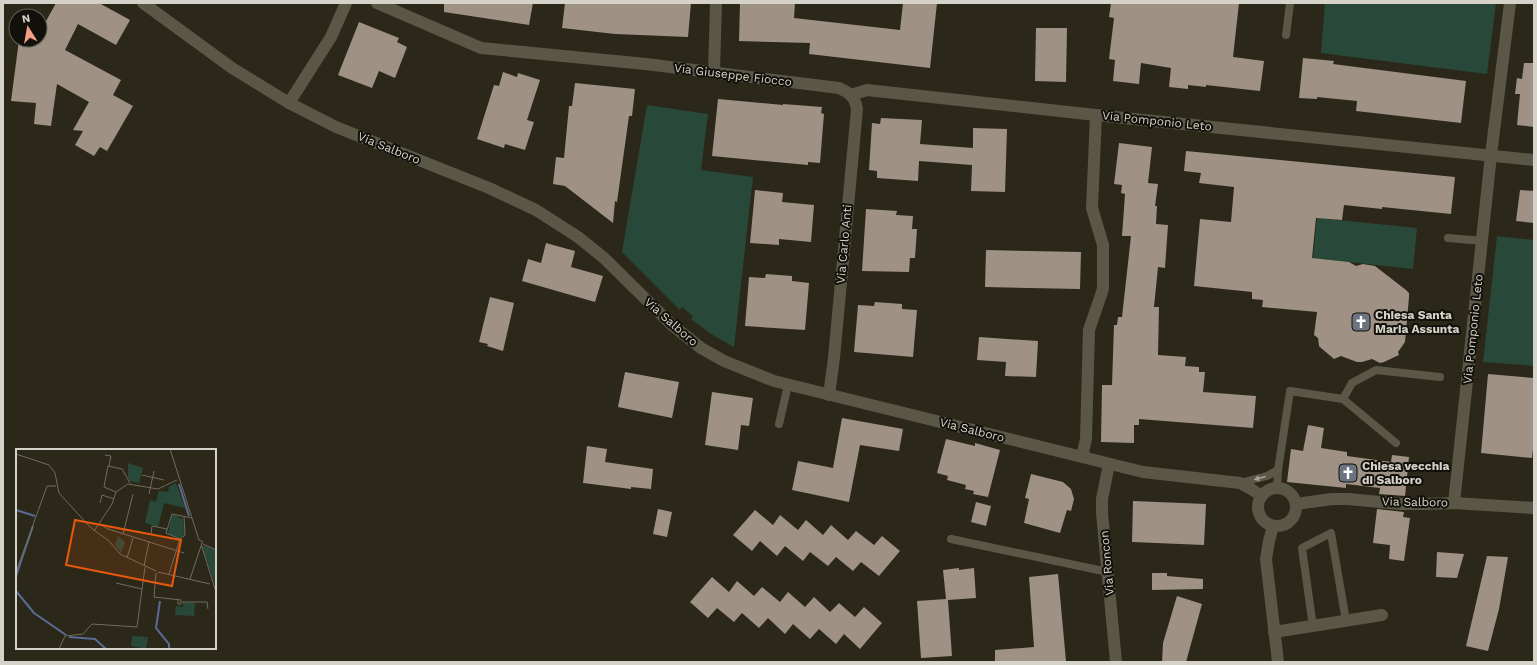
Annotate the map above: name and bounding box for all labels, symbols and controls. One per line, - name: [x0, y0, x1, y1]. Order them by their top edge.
- north arrow: [8, 8, 48, 48]
- text: N: [21, 12, 31, 26]
- street label: Via Giuseppe Fiocco: [673, 61, 793, 89]
- street label: Via Pomponio Leto: [1102, 108, 1212, 134]
- street label: Via Salboro: [356, 129, 422, 167]
- street label: Via Carlo Anti: [834, 204, 854, 284]
- street label: Via Pomponio Leto: [1460, 274, 1486, 384]
- street label: Via Salboro: [641, 295, 701, 349]
- place label: Chiesa Santa Maria Assunta: [1375, 308, 1460, 336]
- church icon: Chiesa Santa Maria Assunta: [1350, 311, 1372, 333]
- street label: Via Salboro: [938, 415, 1006, 445]
- inset map: [16, 449, 216, 649]
- place label: Chiesa vecchia di Salboro: [1362, 459, 1450, 487]
- church icon: Chiesa vecchia di Salboro: [1337, 462, 1359, 484]
- one-way arrow: [1253, 475, 1265, 481]
- street label: Via Salboro: [1382, 494, 1448, 510]
- street label: Via Roncon: [1097, 530, 1117, 596]

